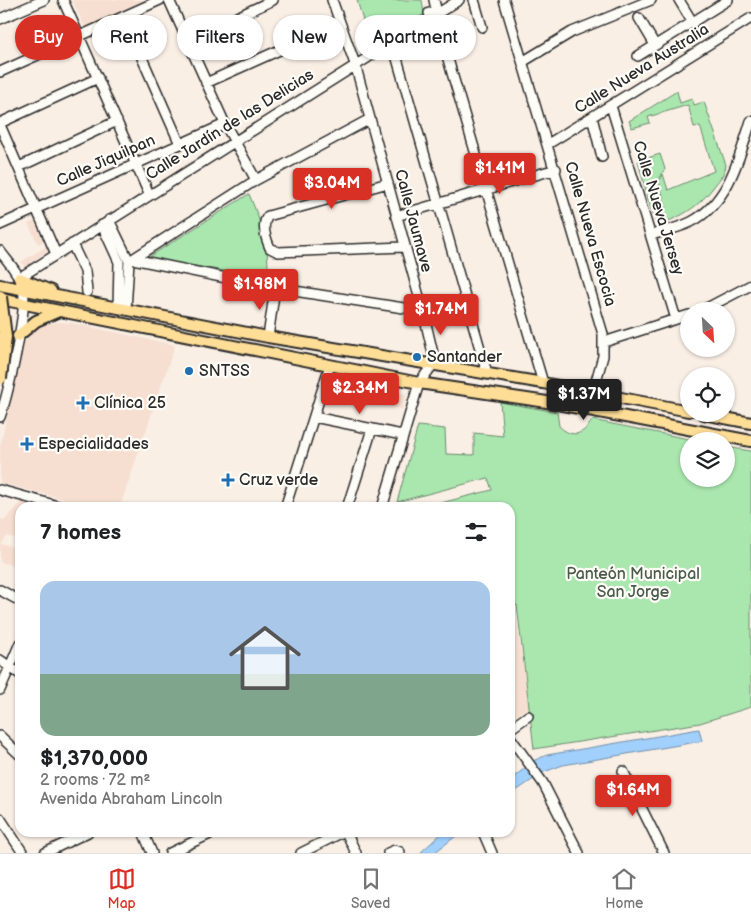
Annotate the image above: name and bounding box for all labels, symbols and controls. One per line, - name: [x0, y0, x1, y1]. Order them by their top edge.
- chip: Buy: [15, 15, 82, 60]
- chip: Rent: [92, 15, 167, 60]
- chip: Filters: [177, 15, 263, 60]
- chip: New: [273, 15, 345, 60]
- chip: Apartment: [355, 15, 476, 60]
- street label: Calle Nueva Australia: [571, 20, 713, 118]
- street label: Calle Jardín de las Delicias: [143, 65, 318, 185]
- street label: Calle Jiquilpan: [54, 131, 158, 191]
- street label: Calle Nueva Jersey: [629, 139, 688, 278]
- pin: $1.41M: [459, 152, 541, 195]
- text: $1.41M: [475, 159, 525, 178]
- street label: Calle Nueva Escocia: [560, 159, 620, 309]
- street label: Calle Jaumave: [390, 167, 436, 275]
- pin: $3.04M: [291, 168, 373, 210]
- text: $3.04M: [304, 174, 360, 193]
- pin: $1.98M: [219, 268, 301, 311]
- text: $1.98M: [233, 275, 287, 294]
- pin: $1.74M: [400, 294, 482, 336]
- text: $1.74M: [415, 300, 467, 319]
- north arrow: [680, 302, 735, 358]
- map controls: [680, 302, 735, 487]
- place label: Santander: [427, 348, 502, 367]
- marker: Santander: [411, 351, 423, 363]
- place label: SNTSS: [199, 362, 250, 381]
- marker: SNTSS: [183, 365, 195, 377]
- button: locate: [680, 367, 735, 422]
- pin: $2.34M: [319, 372, 401, 415]
- pin: $1.37M: [543, 378, 625, 421]
- text: $2.34M: [332, 379, 388, 398]
- text: $1.37M: [558, 385, 610, 404]
- place label: Clínica 25: [94, 394, 166, 413]
- marker: Clínica 25: [76, 396, 90, 410]
- button: layers: [680, 432, 735, 487]
- place label: Especialidades: [38, 435, 149, 454]
- marker: Especialidades: [20, 437, 34, 451]
- place label: Cruz verde: [239, 471, 319, 490]
- marker: Cruz verde: [221, 473, 235, 487]
- icon: filters: [462, 518, 490, 546]
- text: 7 homes: [40, 520, 121, 545]
- park label: Panteón Municipal San Jorge: [566, 565, 700, 602]
- icon: home: [220, 613, 310, 703]
- text: $1,370,000: [40, 746, 148, 771]
- text: 2 rooms · 72 m²: [40, 771, 150, 790]
- pin: $1.64M: [592, 774, 674, 817]
- text: $1.64M: [606, 781, 660, 800]
- text: Avenida Abraham Lincoln: [40, 790, 223, 809]
- tab: Map: [108, 865, 136, 912]
- tab: Saved: [351, 865, 390, 912]
- tab: Home: [605, 865, 643, 912]

